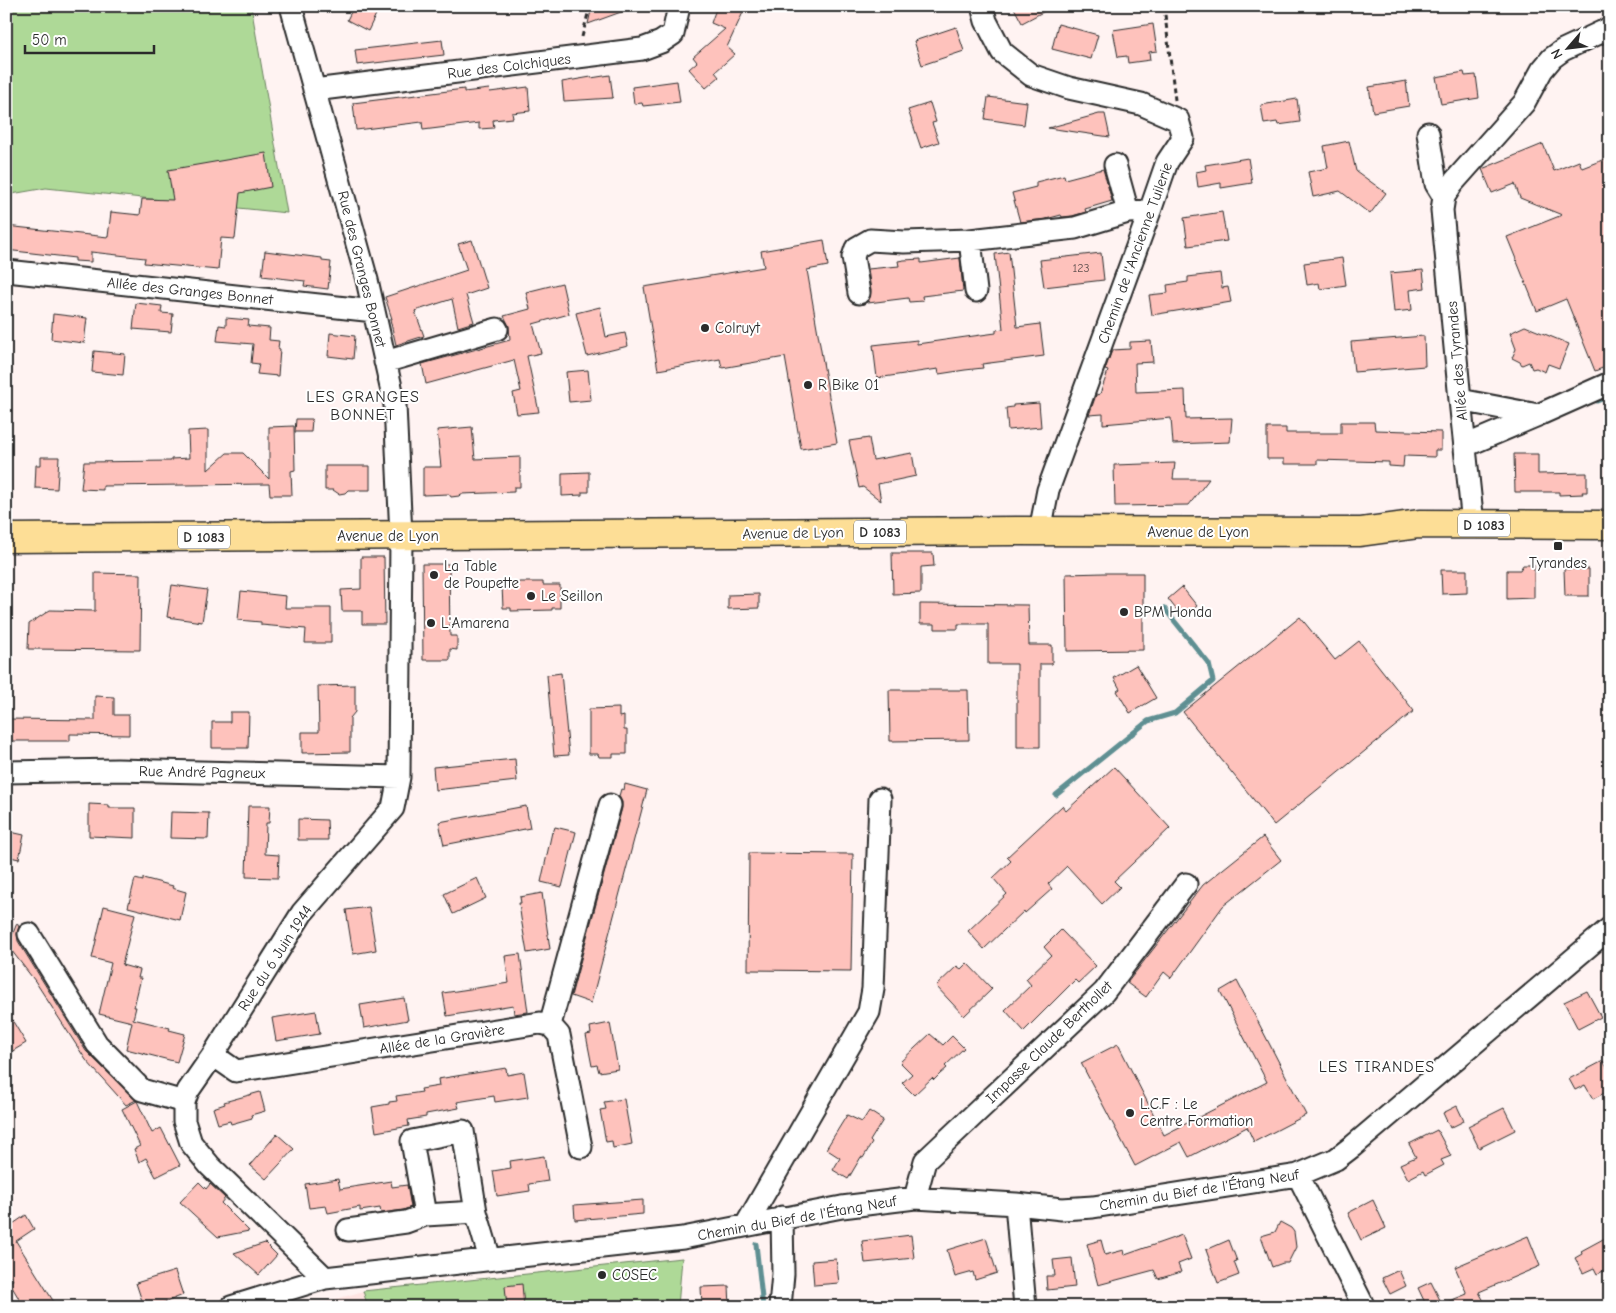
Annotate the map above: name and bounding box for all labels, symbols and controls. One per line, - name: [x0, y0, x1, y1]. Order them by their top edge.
- scale bar: [25, 22, 154, 54]
- north arrow: [1544, 22, 1594, 72]
- text: 50 m: [32, 31, 67, 49]
- text: N: [1547, 46, 1567, 62]
- street label: Rue des Colchiques: [446, 50, 572, 82]
- street label: Chemin de l'Ancienne Tuilerie: [1094, 160, 1176, 346]
- street label: Rue des Granges Bonnet: [334, 189, 390, 350]
- house number: 123: [1072, 261, 1090, 275]
- street label: Allée des Granges Bonnet: [106, 273, 275, 309]
- street label: Allée des Tyrandes: [1443, 300, 1471, 422]
- place label: Colruyt: [715, 319, 761, 337]
- marker: Colruyt: [699, 322, 711, 334]
- place label: R Bike 01: [818, 376, 879, 394]
- marker: R Bike 01: [802, 379, 814, 391]
- district label: LES GRANGES BONNET: [306, 388, 420, 424]
- road number: D 1083: [1458, 514, 1510, 536]
- road number: D 1083: [854, 520, 906, 544]
- street label: Avenue de Lyon: [742, 523, 844, 543]
- street label: Avenue de Lyon: [1147, 523, 1249, 541]
- road number: D 1083: [178, 526, 230, 548]
- street label: Avenue de Lyon: [337, 527, 439, 545]
- marker: Tyrandes: [1552, 540, 1564, 552]
- place label: Tyrandes: [1529, 554, 1587, 572]
- place label: La Table de Poupette: [444, 557, 519, 592]
- marker: La Table de Poupette: [428, 569, 440, 581]
- place label: Le Seillon: [541, 587, 603, 605]
- marker: Le Seillon: [525, 590, 537, 602]
- place label: BPM Honda: [1134, 603, 1212, 621]
- marker: BPM Honda: [1118, 606, 1130, 618]
- place label: L'Amarena: [441, 614, 510, 632]
- marker: L'Amarena: [425, 617, 437, 629]
- street label: Rue André Pagneux: [139, 762, 266, 782]
- street label: Rue du 6 Juin 1944: [234, 902, 316, 1014]
- street label: Impasse Claude Berthollet: [982, 976, 1116, 1107]
- street label: Allée de la Gravière: [378, 1020, 506, 1058]
- district label: LES TIRANDES: [1319, 1058, 1435, 1076]
- place label: L.C.F : Le Centre Formation: [1140, 1095, 1253, 1130]
- marker: L.C.F : Le Centre Formation: [1124, 1107, 1136, 1119]
- street label: Chemin du Bief de l'Étang Neuf: [1098, 1164, 1301, 1215]
- street label: Chemin du Bief de l'Étang Neuf: [696, 1190, 899, 1244]
- place label: COSEC: [612, 1266, 657, 1284]
- marker: COSEC: [596, 1269, 608, 1281]

